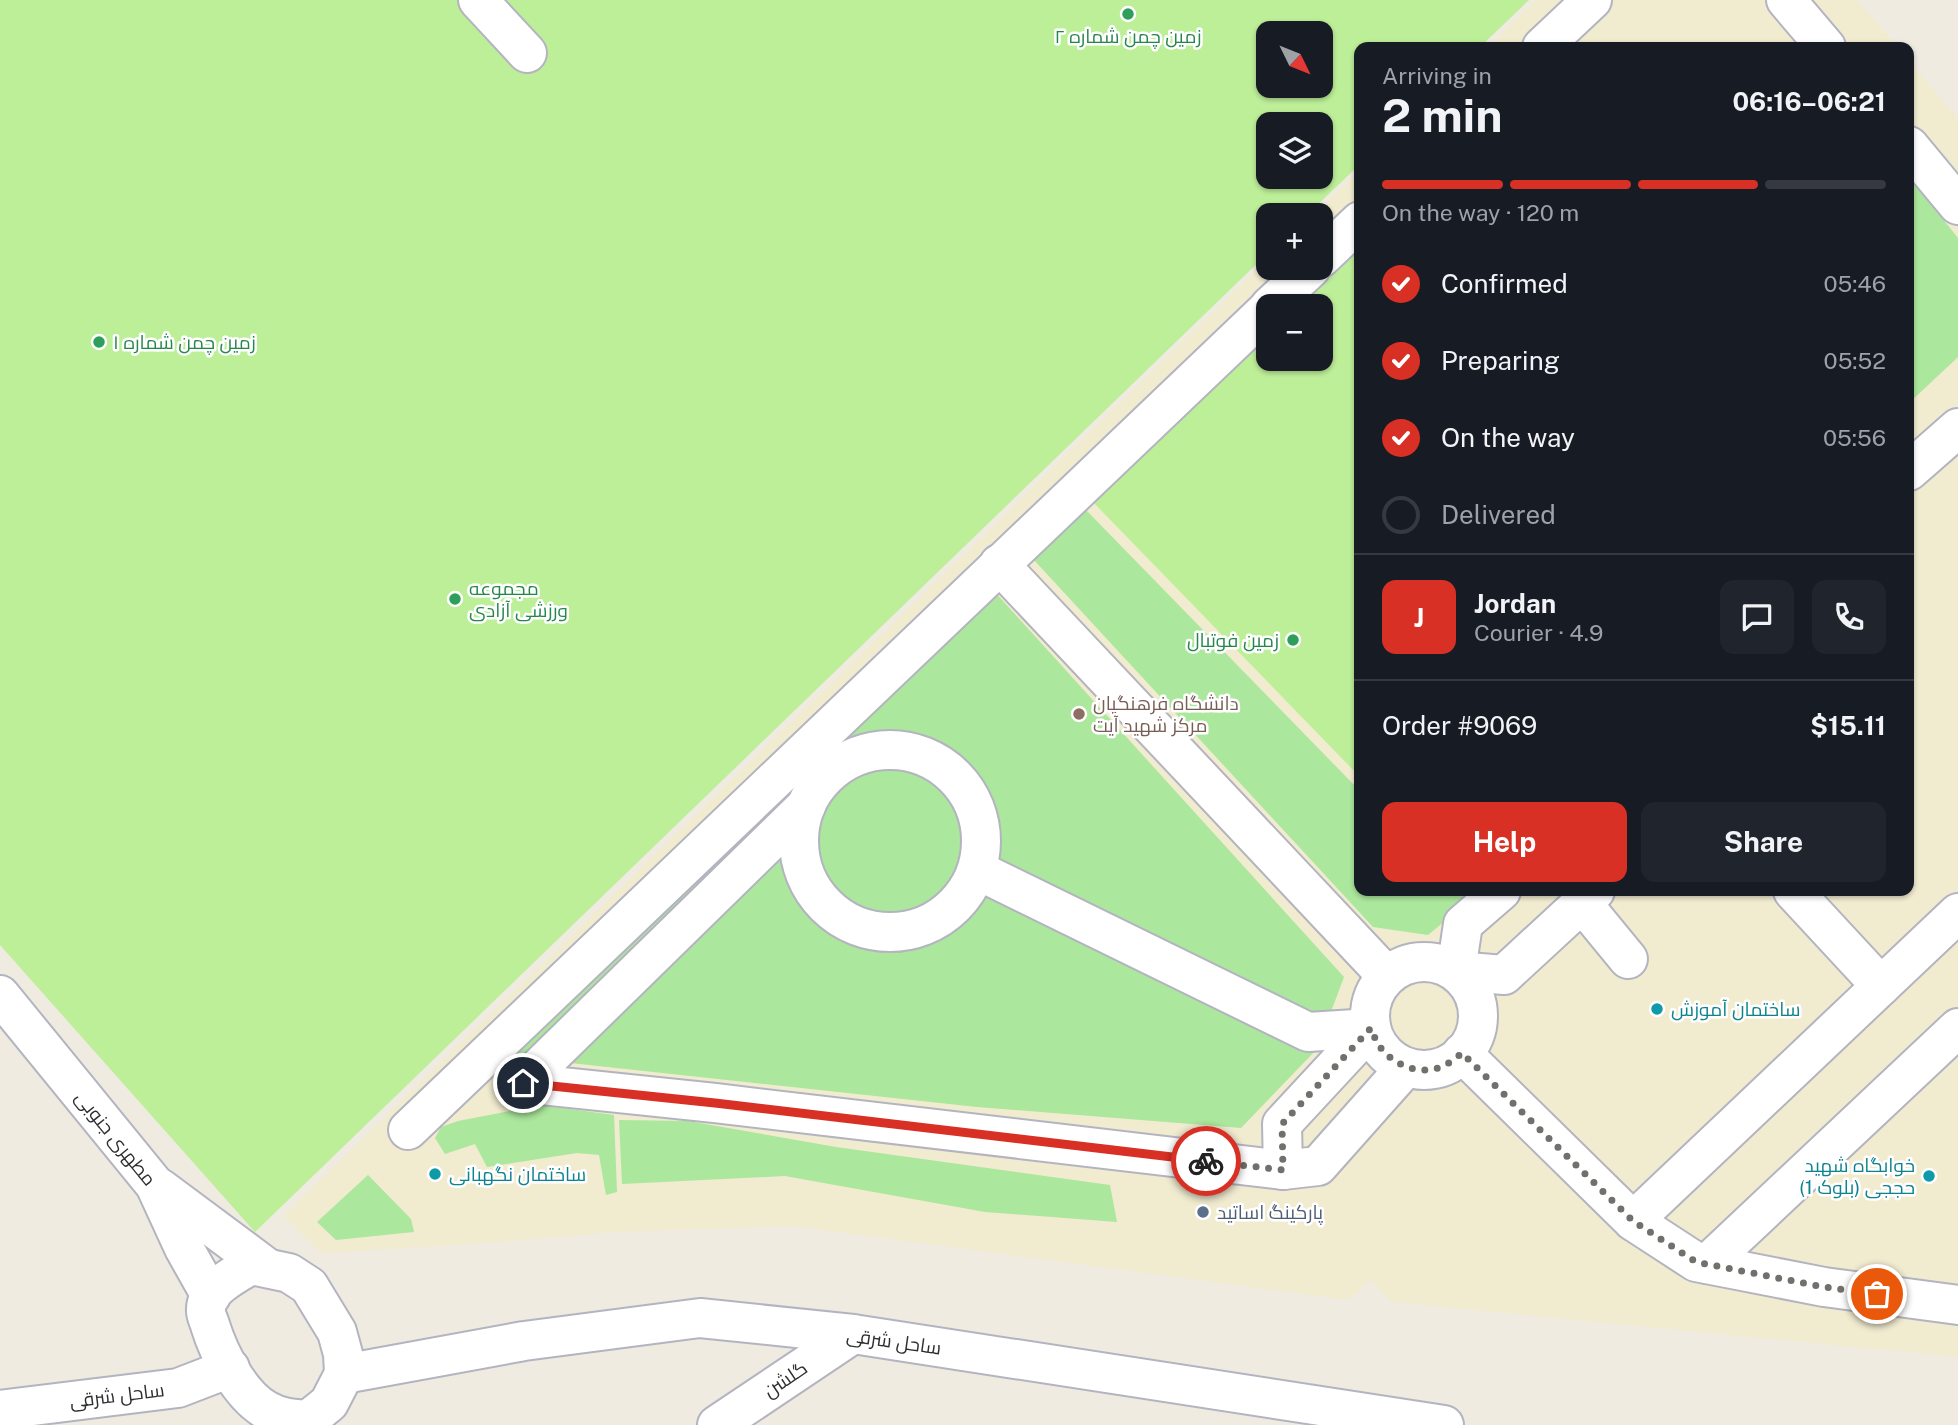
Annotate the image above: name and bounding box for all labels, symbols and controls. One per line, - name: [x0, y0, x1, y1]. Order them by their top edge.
- marker: زمین چمن شماره ۲: [1120, 6, 1136, 22]
- north arrow: [1256, 21, 1334, 98]
- map controls: [1256, 21, 1333, 371]
- place label: زمین چمن شماره ۲: [1055, 25, 1201, 49]
- text: Arriving in: [1382, 62, 1492, 89]
- text: 06:16–06:21: [1732, 86, 1886, 117]
- text: 2 min: [1382, 88, 1502, 142]
- button: layers: [1256, 112, 1333, 189]
- text: On the way · 120 m: [1382, 199, 1579, 226]
- button: +: [1256, 203, 1333, 280]
- icon: check: [1382, 265, 1420, 303]
- text: Confirmed: [1441, 268, 1568, 299]
- text: 05:46: [1823, 270, 1886, 297]
- button: −: [1256, 294, 1333, 371]
- place label: زمین چمن شماره ۱: [113, 331, 256, 355]
- marker: زمین چمن شماره ۱: [91, 334, 107, 350]
- icon: check: [1382, 342, 1420, 380]
- text: Preparing: [1441, 345, 1560, 376]
- text: 05:52: [1824, 347, 1886, 374]
- icon: check: [1382, 419, 1420, 457]
- text: On the way: [1441, 422, 1575, 453]
- text: 05:56: [1823, 424, 1886, 451]
- text: Delivered: [1441, 499, 1556, 530]
- place label: مجموعه ورزشی آزادی: [469, 577, 568, 622]
- button: chat: [1720, 580, 1794, 654]
- button: phone: [1812, 580, 1886, 654]
- text: Jordan: [1474, 588, 1556, 619]
- marker: مجموعه ورزشی آزادی: [447, 591, 463, 607]
- text: J: [1414, 602, 1424, 633]
- text: Courier · 4.9: [1474, 619, 1603, 646]
- place label: زمین فوتبال: [1187, 629, 1279, 652]
- marker: زمین فوتبال: [1285, 632, 1301, 648]
- place label: دانشگاه فرهنگیان مرکز شهید آیت: [1093, 692, 1239, 737]
- marker: دانشگاه فرهنگیان مرکز شهید آیت: [1071, 706, 1087, 722]
- text: Order #9069: [1382, 710, 1537, 741]
- text: $15.11: [1810, 710, 1886, 741]
- button: Help: [1382, 802, 1627, 882]
- button: Share: [1641, 802, 1886, 882]
- place label: ساختمان آموزش: [1671, 998, 1800, 1021]
- marker: ساختمان آموزش: [1649, 1001, 1665, 1017]
- pin: [493, 1053, 553, 1113]
- icon: home: [504, 1064, 542, 1102]
- street label: مطهری جنوبی: [70, 1086, 161, 1190]
- courier: [1171, 1126, 1241, 1196]
- icon: bike: [1187, 1142, 1225, 1180]
- place label: خوابگاه شهید حججی (بلوک 1): [1799, 1154, 1915, 1199]
- place label: ساختمان نگهبانی: [449, 1163, 586, 1186]
- marker: ساختمان نگهبانی: [427, 1166, 443, 1182]
- marker: خوابگاه شهید حججی (بلوک 1): [1921, 1168, 1937, 1184]
- place label: پارکینگ اساتید: [1217, 1201, 1323, 1225]
- marker: پارکینگ اساتید: [1195, 1204, 1211, 1220]
- pin: [1847, 1264, 1907, 1324]
- icon: bag: [1858, 1275, 1896, 1313]
- street label: ساحل شرقی: [845, 1323, 943, 1360]
- street label: گلشن: [759, 1356, 812, 1402]
- street label: ساحل شرقی: [68, 1378, 166, 1413]

